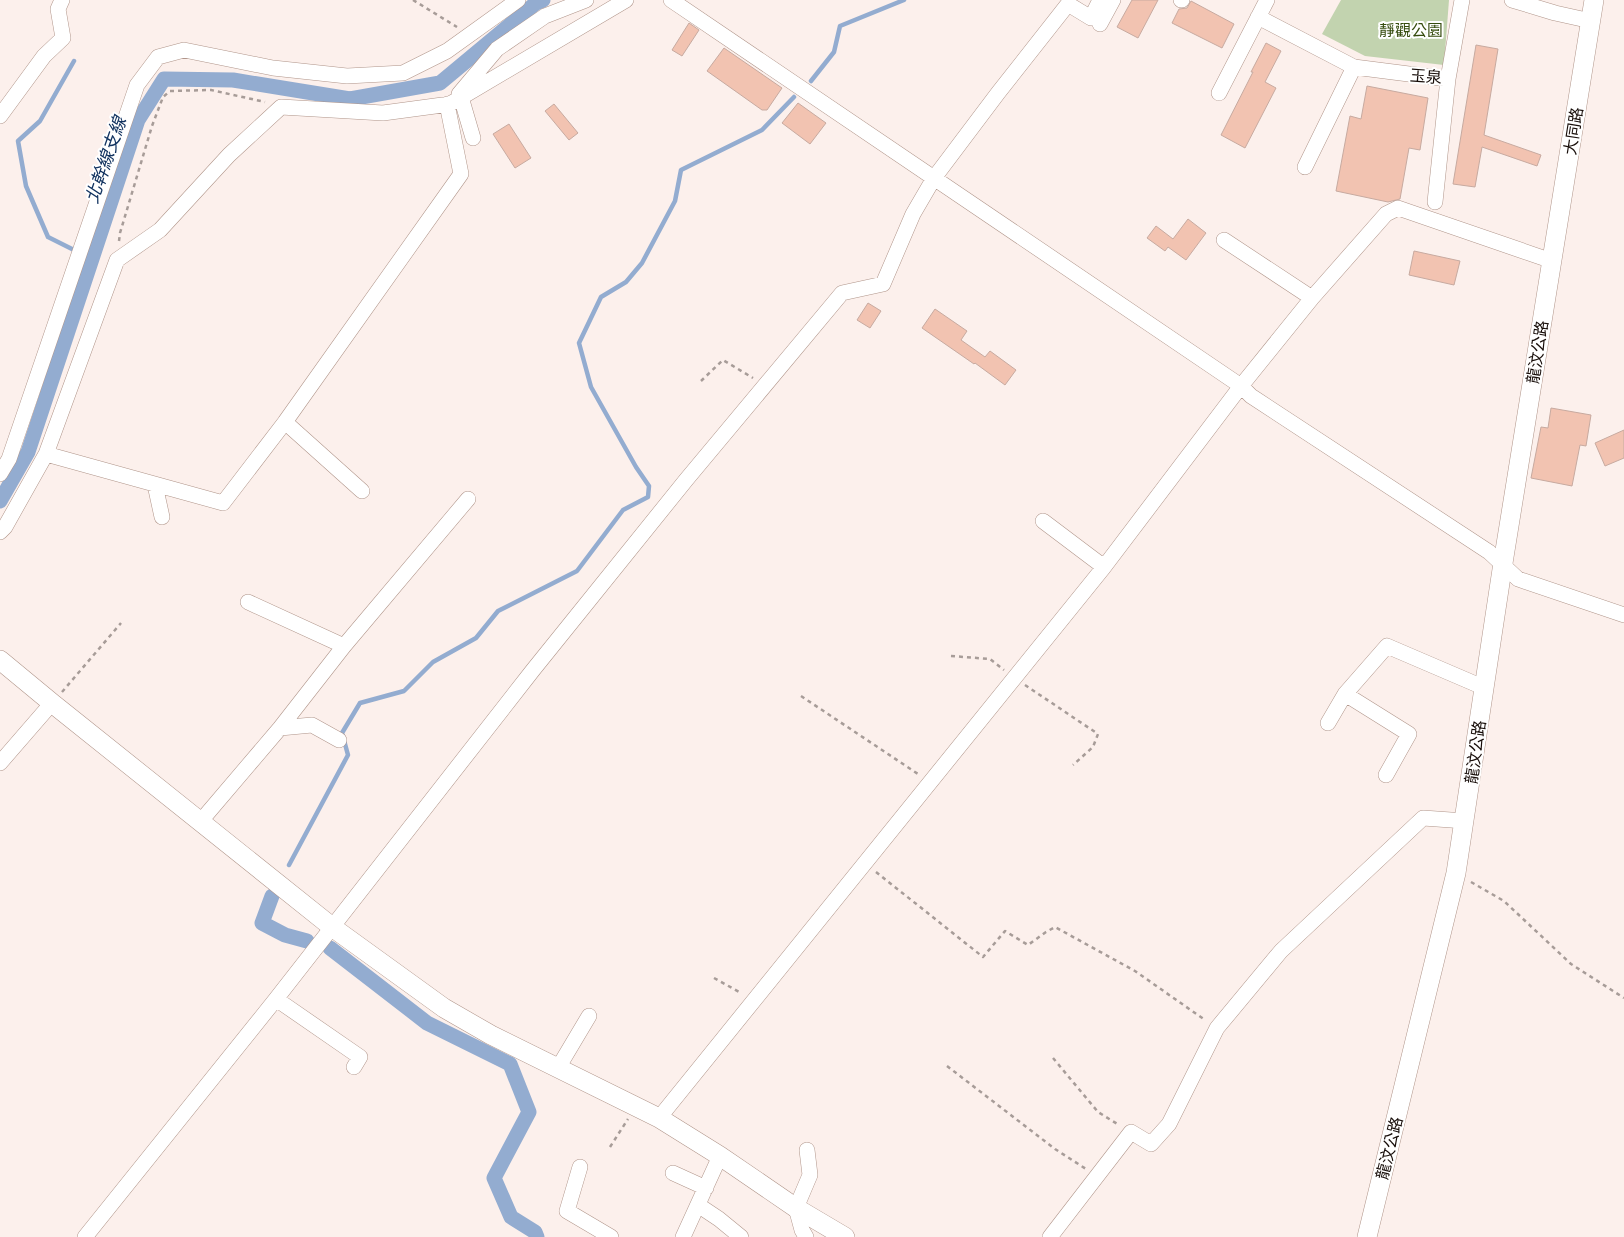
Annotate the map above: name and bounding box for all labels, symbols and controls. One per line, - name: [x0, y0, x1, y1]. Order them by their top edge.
- park label: 靜觀公園: [1379, 20, 1443, 40]
- street label: 玉泉: [1409, 65, 1443, 87]
- street label: 大同路: [1559, 106, 1587, 156]
- water label: 北幹線支線: [80, 112, 132, 206]
- street label: 龍汶公路: [1522, 319, 1552, 385]
- street label: 龍汶公路: [1461, 719, 1489, 785]
- street label: 龍汶公路: [1372, 1115, 1406, 1181]

